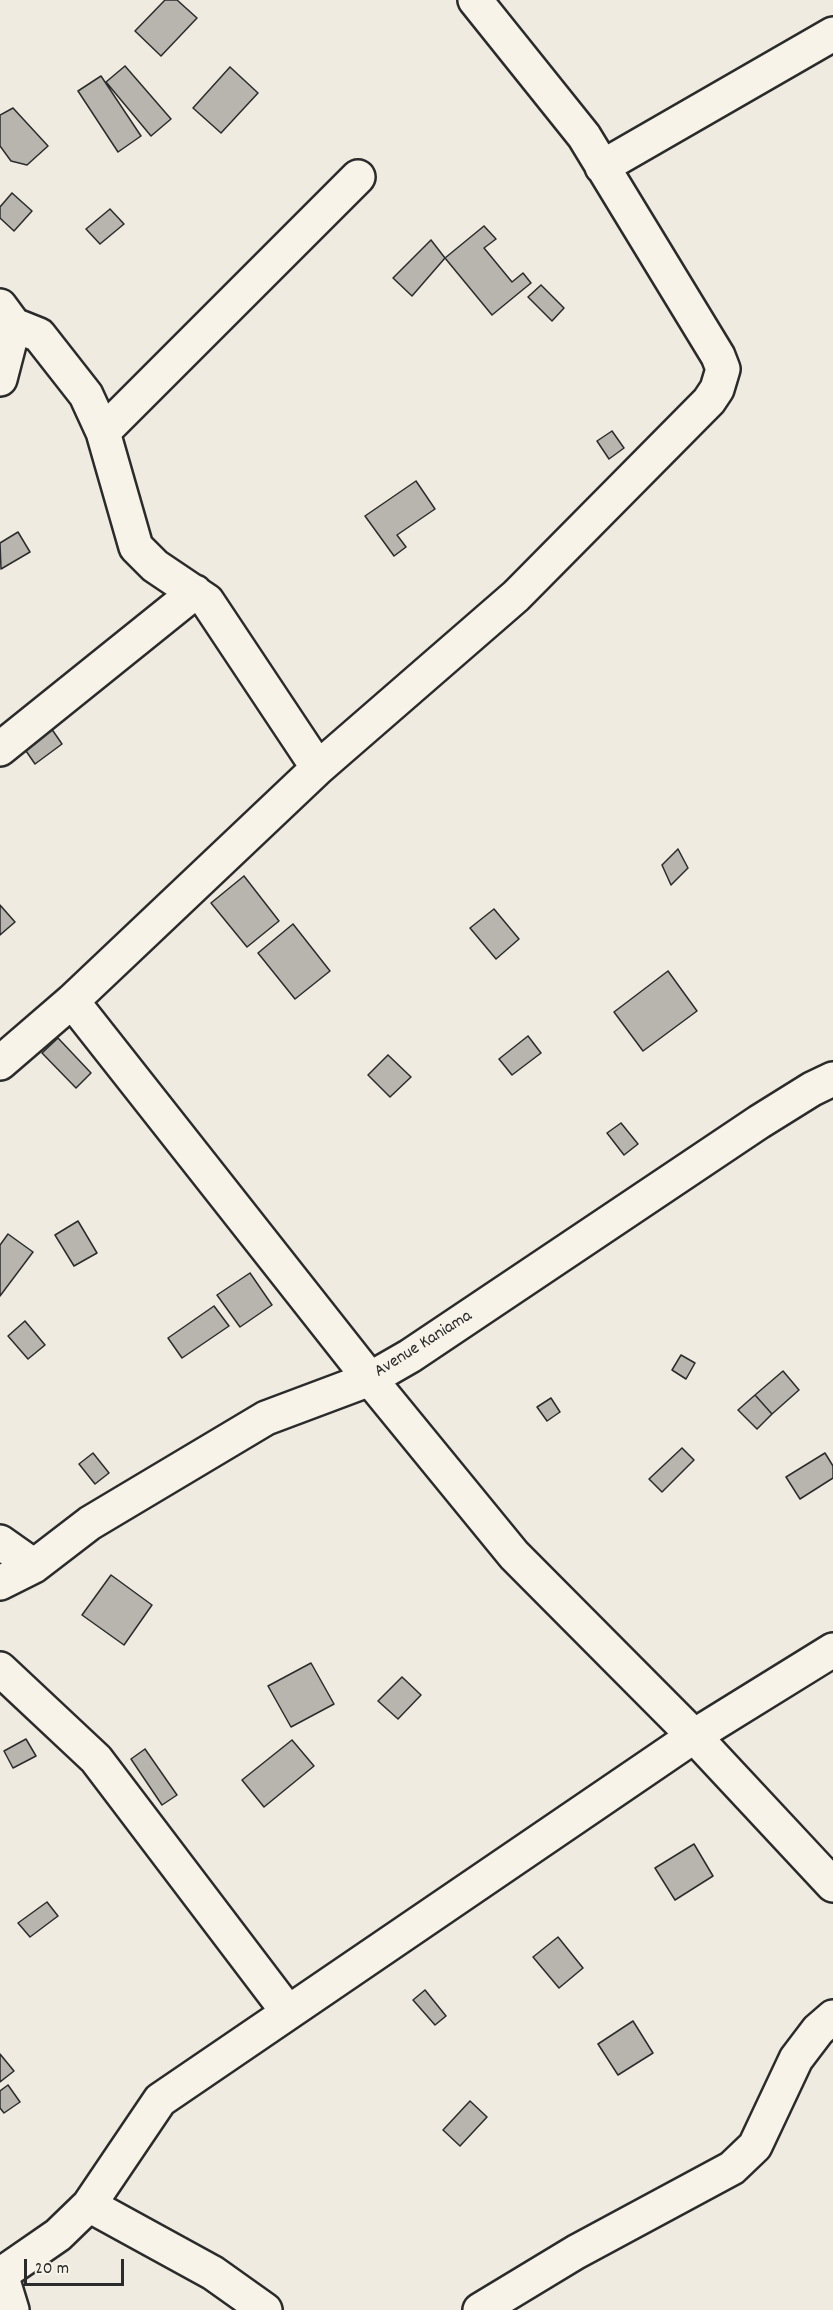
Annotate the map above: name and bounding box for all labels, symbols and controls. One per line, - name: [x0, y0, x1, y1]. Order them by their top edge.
- street label: Avenue Kaniama: [371, 1306, 477, 1384]
- scale bar: [27, 2247, 128, 2285]
- text: 20 m: [35, 2257, 69, 2282]

